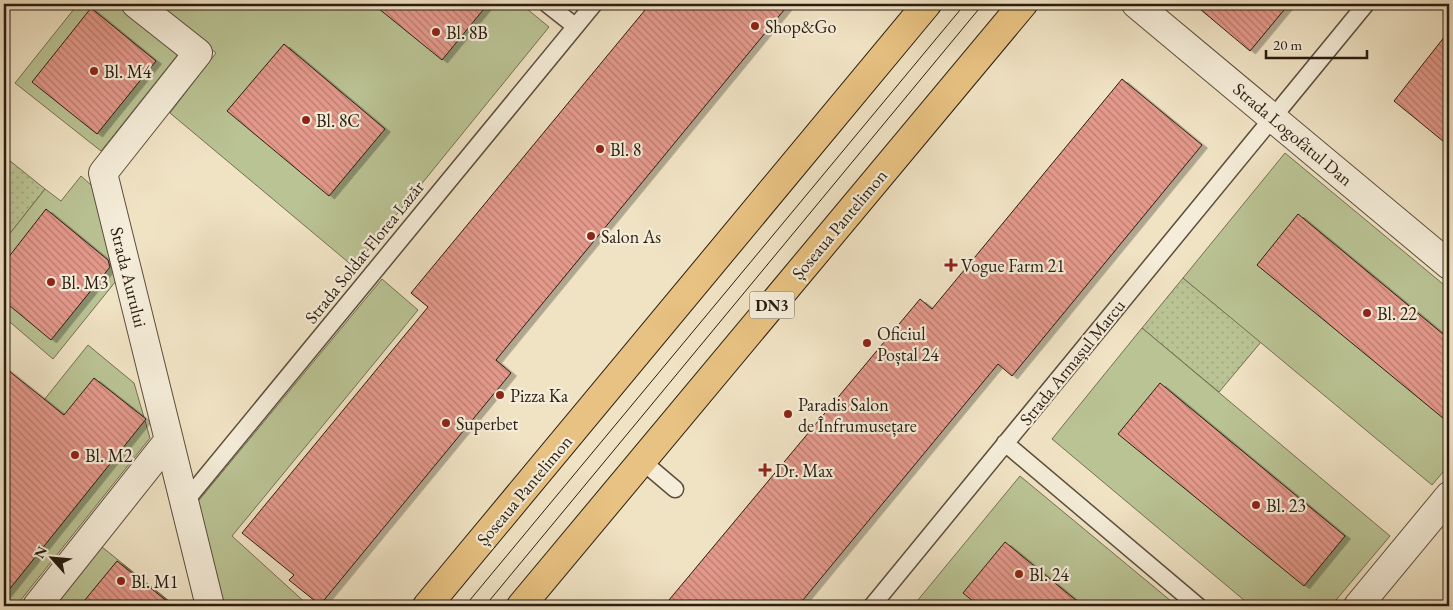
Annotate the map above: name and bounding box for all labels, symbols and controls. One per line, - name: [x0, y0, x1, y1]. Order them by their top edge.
- place label: Shop&Go: [765, 15, 837, 38]
- marker: Shop&Go: [749, 20, 761, 32]
- place label: Bl. 8B: [446, 21, 488, 44]
- marker: Bl. 8B: [430, 26, 442, 38]
- scale bar: [1266, 28, 1367, 60]
- text: 20 m: [1273, 35, 1302, 54]
- place label: Bl. M4: [104, 60, 152, 83]
- marker: Bl. M4: [88, 65, 100, 77]
- street label: Strada Logofătul Dan: [1229, 77, 1358, 191]
- place label: Bl. 8C: [316, 109, 360, 132]
- marker: Bl. 8C: [300, 114, 312, 126]
- place label: Bl. 8: [610, 138, 641, 161]
- marker: Bl. 8: [594, 143, 606, 155]
- street label: Șoseaua Pantelimon: [786, 164, 892, 284]
- street label: Strada Soldat Florea Lazăr: [299, 176, 429, 328]
- street label: Strada Aurului: [105, 224, 153, 330]
- place label: Salon As: [601, 225, 661, 248]
- marker: Salon As: [585, 230, 597, 242]
- place label: Vogue Farm 21: [961, 254, 1065, 277]
- marker: Vogue Farm 21: [945, 259, 957, 271]
- place label: Bl. M3: [61, 271, 108, 294]
- marker: Bl. M3: [45, 276, 57, 288]
- road number: DN3: [750, 292, 794, 318]
- street label: Strada Armașul Marcu: [1014, 294, 1130, 430]
- place label: Bl. 22: [1377, 302, 1417, 325]
- marker: Bl. 22: [1361, 307, 1373, 319]
- place label: Oficiul Poștal 24: [877, 322, 939, 366]
- marker: Oficiul Poștal 24: [861, 337, 873, 349]
- place label: Pizza Ka: [510, 384, 569, 407]
- marker: Pizza Ka: [494, 389, 506, 401]
- place label: Paradis Salon de Înfrumusețare: [798, 393, 917, 437]
- marker: Paradis Salon de Înfrumusețare: [782, 408, 794, 420]
- place label: Superbet: [456, 412, 519, 435]
- marker: Superbet: [440, 417, 452, 429]
- street label: Șoseaua Pantelimon: [471, 430, 577, 550]
- place label: Bl. M2: [85, 444, 133, 467]
- marker: Bl. M2: [69, 449, 81, 461]
- place label: Dr. Max: [775, 459, 833, 482]
- marker: Dr. Max: [759, 464, 771, 476]
- place label: Bl. 23: [1266, 494, 1306, 517]
- marker: Bl. 23: [1250, 499, 1262, 511]
- north arrow: [28, 532, 78, 582]
- text: N: [30, 542, 51, 561]
- place label: Bl. 24: [1029, 563, 1069, 586]
- marker: Bl. 24: [1013, 568, 1025, 580]
- place label: Bl. M1: [131, 570, 178, 593]
- marker: Bl. M1: [115, 575, 127, 587]

